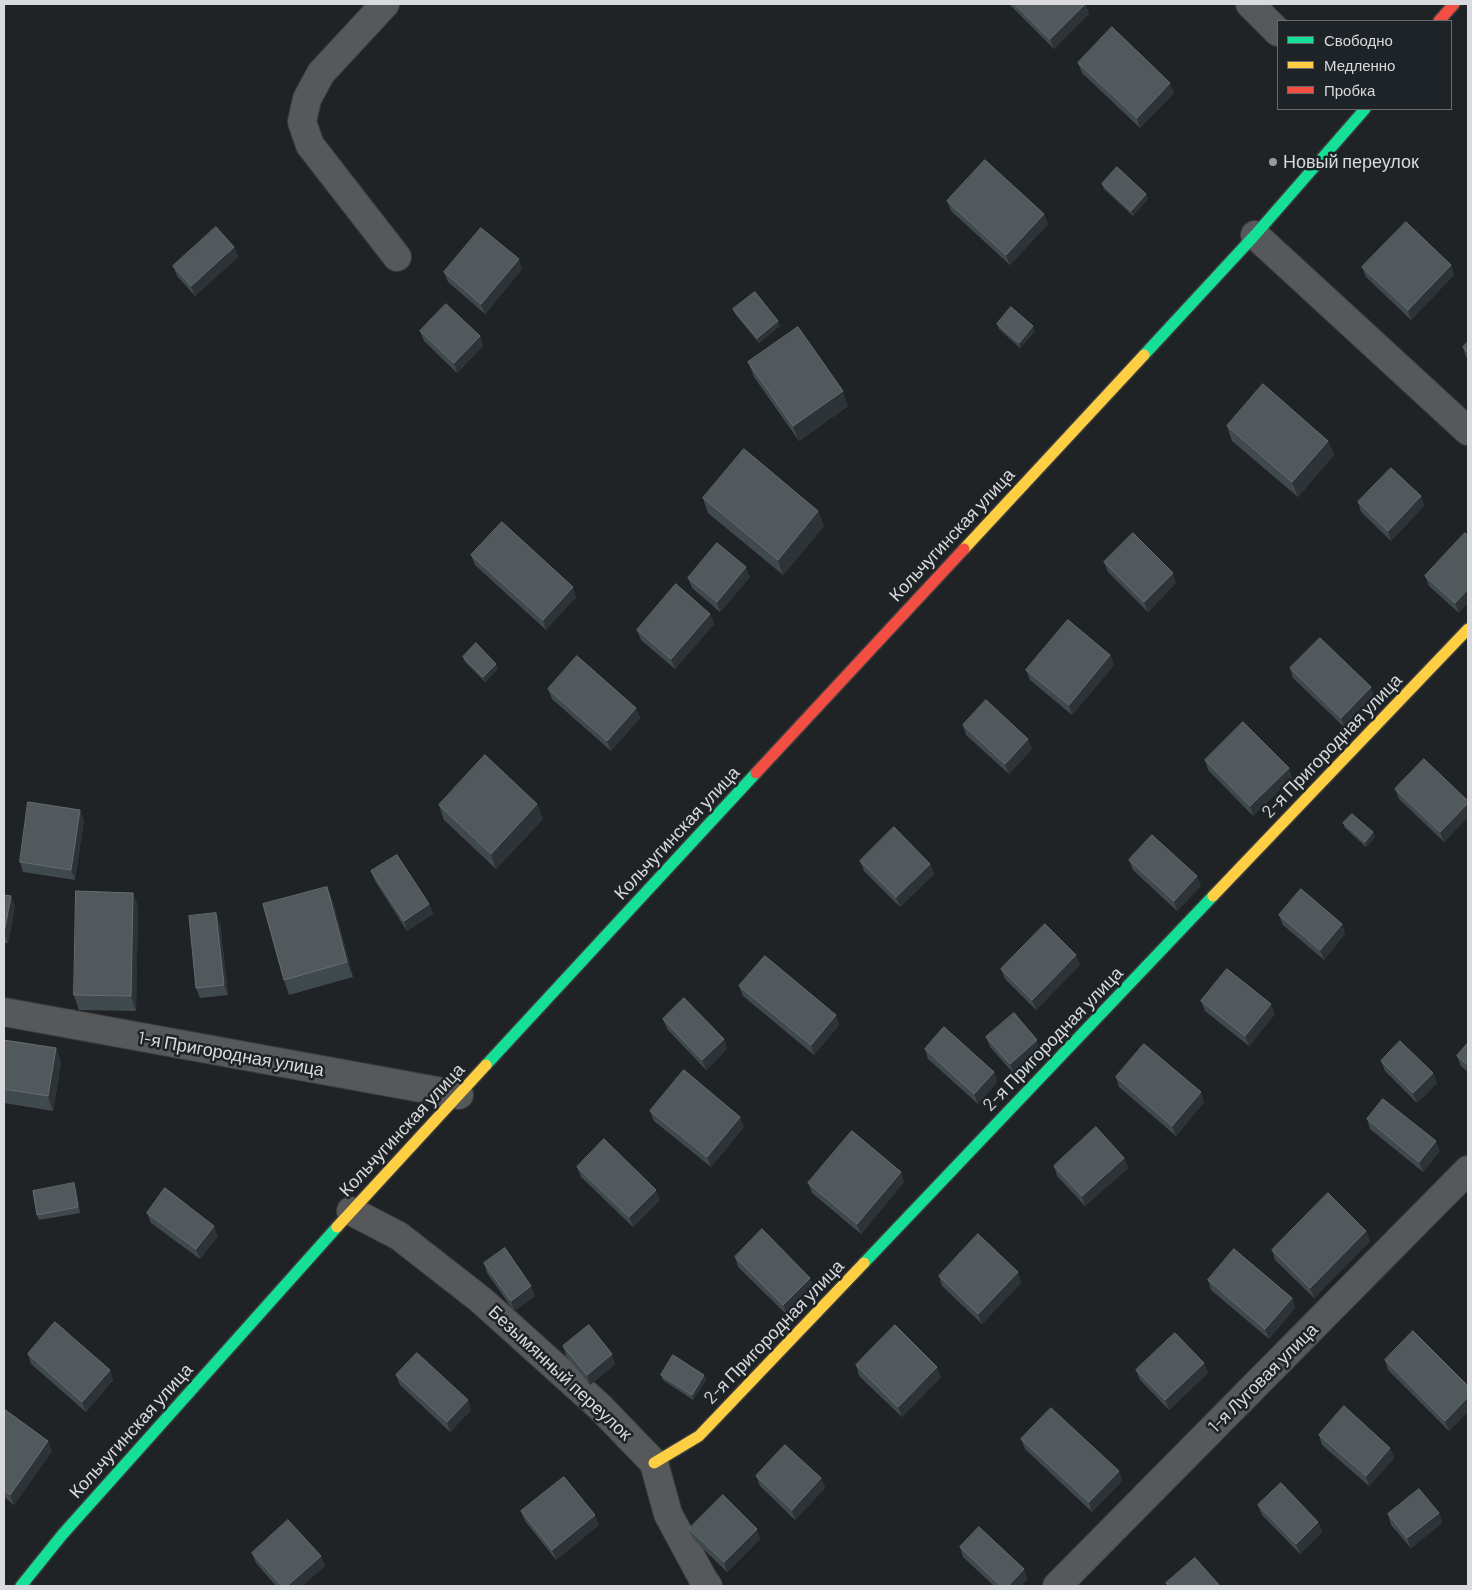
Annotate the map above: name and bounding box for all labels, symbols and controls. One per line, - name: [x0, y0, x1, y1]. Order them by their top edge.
- legend: [1277, 20, 1452, 110]
- text: Свободно: [1324, 31, 1393, 49]
- text: Медленно: [1324, 56, 1395, 74]
- text: Пробка: [1324, 81, 1375, 99]
- place label: Новый переулок: [1283, 151, 1419, 173]
- marker: Новый переулок: [1267, 156, 1279, 168]
- street label: Кольчугинская улица: [885, 464, 1019, 606]
- street label: 2-я Пригородная улица: [1257, 669, 1407, 823]
- street label: Кольчугинская улица: [610, 762, 744, 904]
- street label: 2-я Пригородная улица: [978, 962, 1128, 1116]
- street label: 1-я Пригородная улица: [136, 1027, 326, 1081]
- street label: Кольчугинская улица: [335, 1059, 469, 1201]
- street label: 2-я Пригородная улица: [699, 1255, 849, 1409]
- street label: Безымянный переулок: [484, 1301, 636, 1445]
- street label: 1-я Луговая улица: [1204, 1319, 1322, 1437]
- street label: Кольчугинская улица: [65, 1359, 197, 1503]

